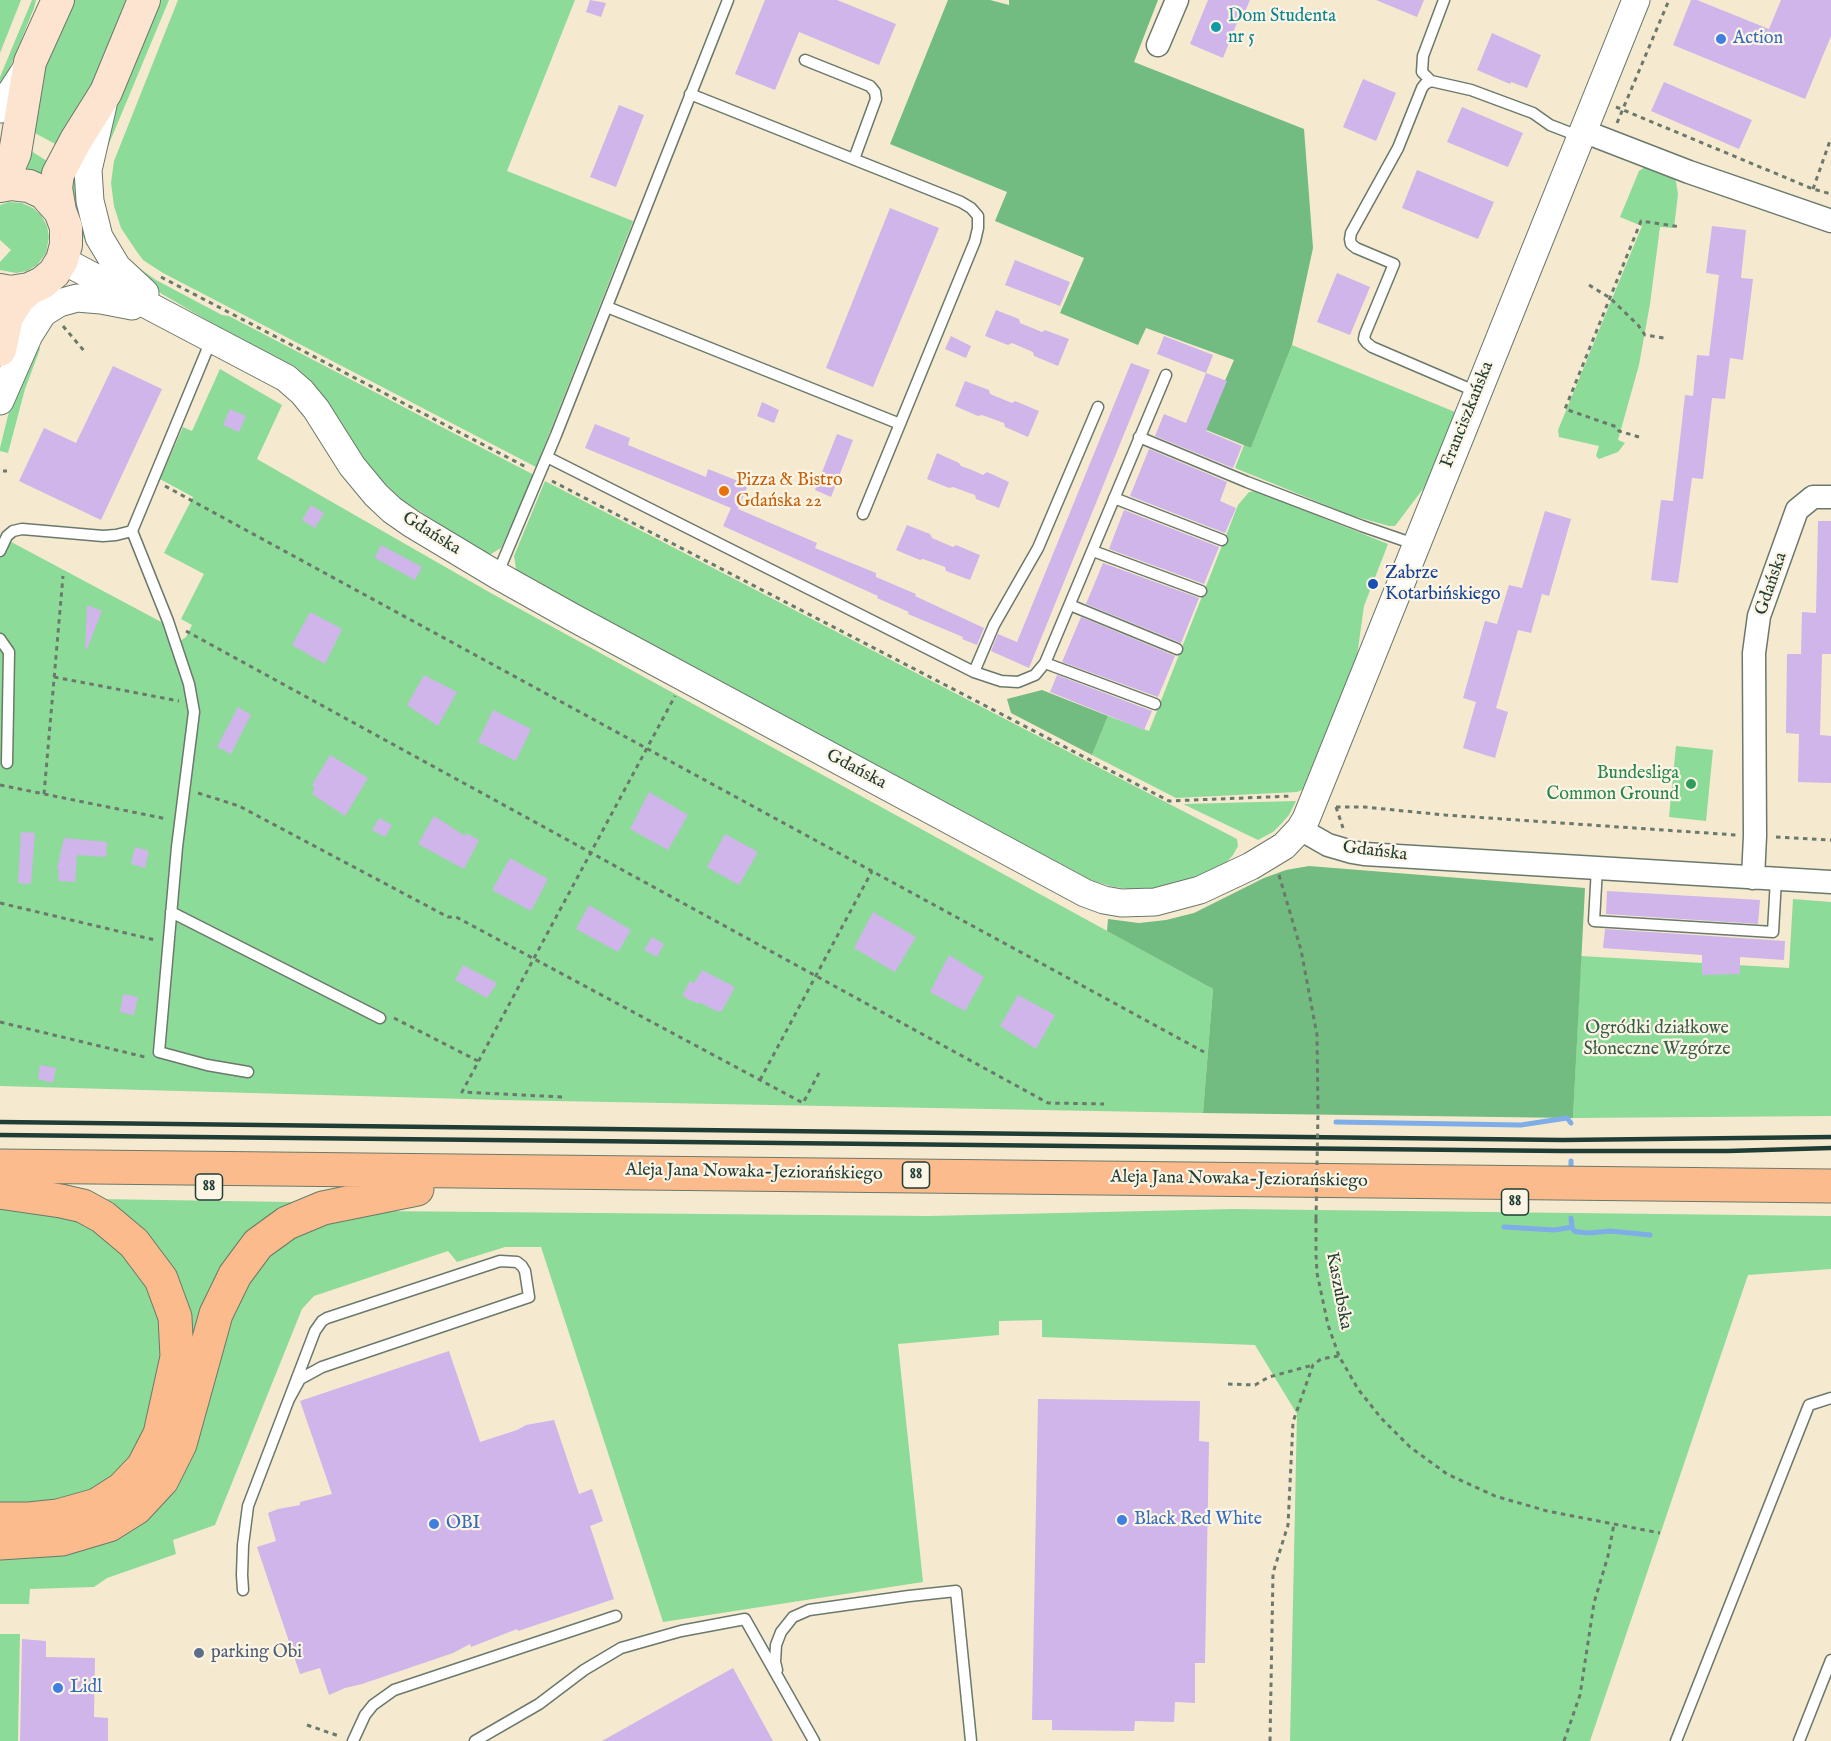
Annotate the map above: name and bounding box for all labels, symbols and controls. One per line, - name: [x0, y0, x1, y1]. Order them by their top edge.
- place label: Dom Studenta nr 5: [1228, 6, 1336, 48]
- marker: Dom Studenta nr 5: [1209, 20, 1223, 34]
- place label: Action: [1733, 28, 1783, 50]
- marker: Action: [1714, 32, 1728, 46]
- street label: Franciszkańska: [1437, 359, 1499, 471]
- place label: Pizza & Bistro Gdańska 22: [736, 470, 843, 512]
- marker: Pizza & Bistro Gdańska 22: [717, 484, 731, 498]
- street label: Gdańska: [398, 508, 464, 560]
- street label: Gdańska: [1751, 550, 1793, 618]
- place label: Zabrze Kotarbińskiego: [1385, 563, 1501, 606]
- marker: Zabrze Kotarbińskiego: [1366, 577, 1380, 591]
- street label: Gdańska: [822, 745, 890, 795]
- place label: Bundesliga Common Ground: [1546, 763, 1679, 806]
- marker: Bundesliga Common Ground: [1684, 777, 1698, 791]
- street label: Gdańska: [1341, 837, 1409, 867]
- park label: Ogródki działkowe Słoneczne Wzgórze: [1584, 1018, 1730, 1060]
- street label: Aleja Jana Nowaka-Jeziorańskiego: [625, 1160, 883, 1186]
- road number: 88: [902, 1162, 930, 1188]
- street label: Aleja Jana Nowaka-Jeziorańskiego: [1110, 1167, 1368, 1193]
- road number: 88: [196, 1174, 222, 1200]
- road number: 88: [1502, 1189, 1528, 1215]
- street label: Kaszubska: [1320, 1251, 1356, 1331]
- place label: Black Red White: [1134, 1509, 1262, 1531]
- place label: OBI: [446, 1513, 480, 1535]
- marker: Black Red White: [1115, 1513, 1129, 1527]
- marker: OBI: [427, 1517, 441, 1531]
- place label: parking Obi: [211, 1642, 302, 1664]
- marker: parking Obi: [192, 1646, 206, 1660]
- place label: Lidl: [70, 1677, 102, 1699]
- marker: Lidl: [51, 1681, 65, 1695]

